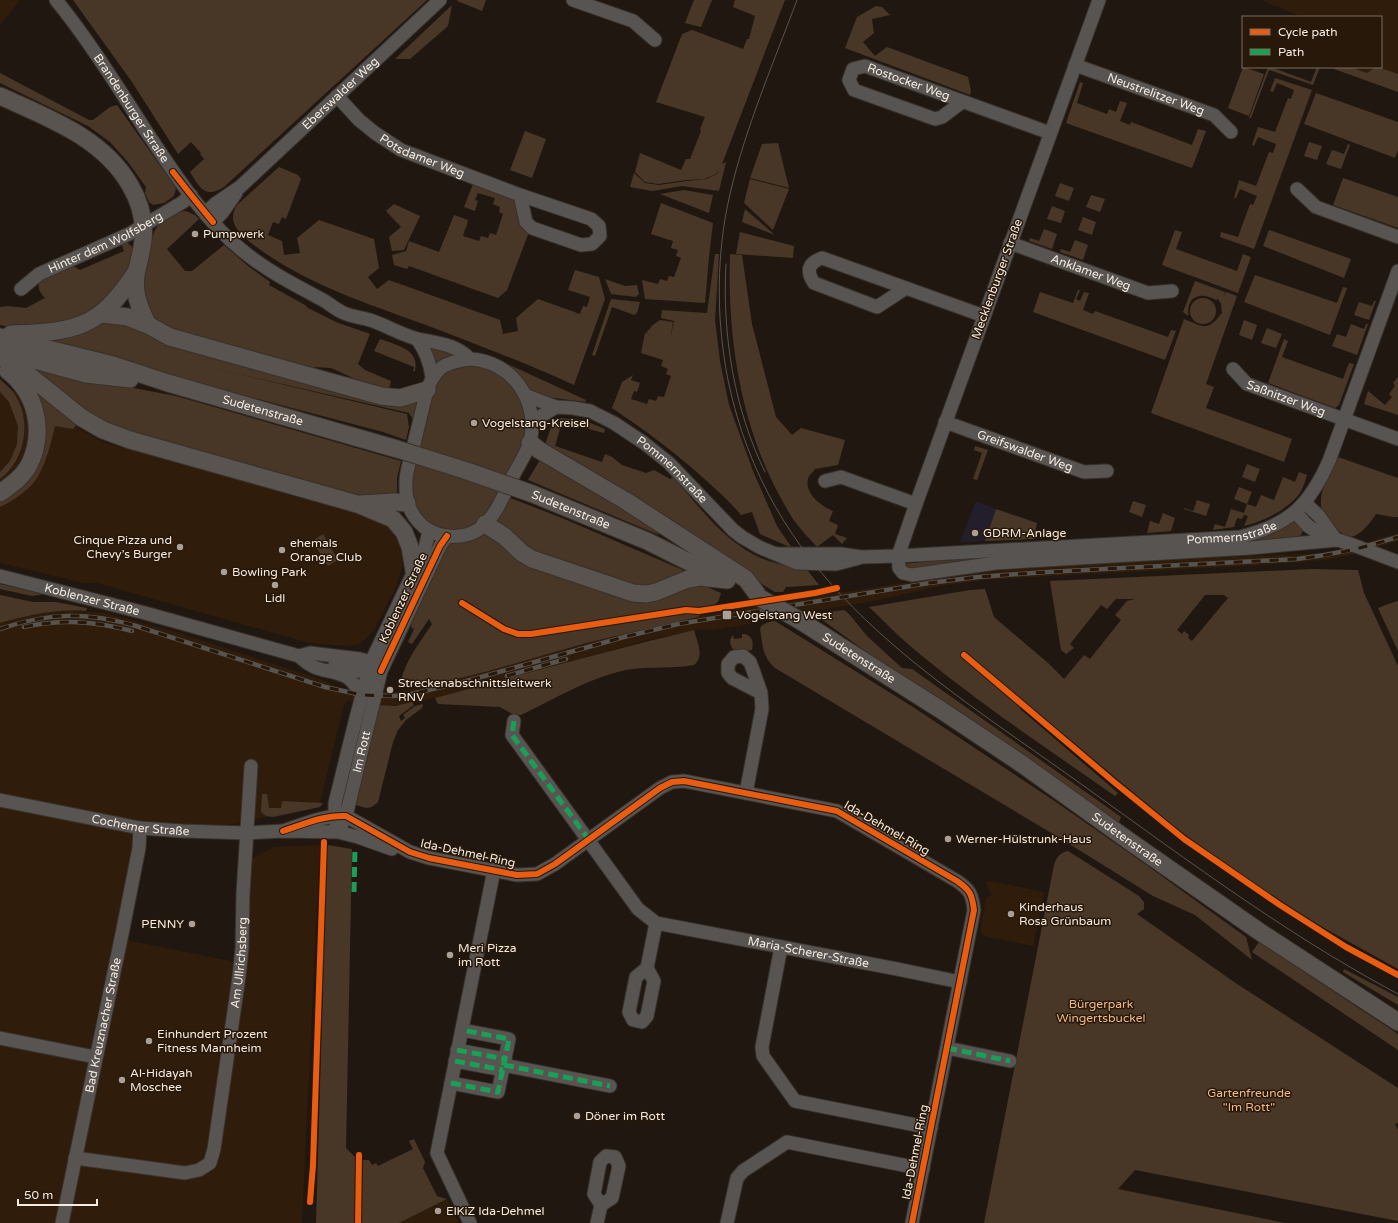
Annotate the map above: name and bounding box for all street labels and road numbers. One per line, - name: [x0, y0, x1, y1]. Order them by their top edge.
- street label: Brandenburger Straße: [91, 51, 172, 165]
- street label: Eberswalder Weg: [299, 54, 381, 132]
- street label: Rostocker Weg: [866, 60, 952, 103]
- street label: Neustrelitzer Weg: [1105, 70, 1206, 118]
- street label: Potsdamer Weg: [377, 131, 467, 180]
- street label: Hinter dem Wolfsberg: [46, 209, 165, 276]
- street label: Mecklenburger Straße: [969, 217, 1025, 341]
- street label: Anklamer Weg: [1049, 251, 1133, 293]
- street label: Saßnitzer Weg: [1245, 377, 1327, 419]
- street label: Sudetenstraße: [221, 392, 305, 429]
- street label: Greifswalder Weg: [975, 427, 1075, 474]
- street label: Pommernstraße: [634, 433, 710, 506]
- street label: Sudetenstraße: [530, 487, 612, 532]
- street label: Pommernstraße: [1186, 518, 1279, 547]
- street label: Koblenzer Straße: [376, 551, 430, 645]
- street label: Koblenzer Straße: [43, 581, 141, 618]
- street label: Sudetenstraße: [820, 630, 898, 686]
- street label: Im Rott: [350, 729, 373, 774]
- street label: Ida-Dehmel-Ring: [842, 798, 932, 858]
- street label: Sudetenstraße: [1089, 810, 1166, 869]
- street label: Cochemer Straße: [90, 812, 190, 838]
- street label: Ida-Dehmel-Ring: [419, 836, 517, 870]
- street label: Am Ullrichsberg: [228, 917, 250, 1009]
- street label: Maria-Scherer-Straße: [747, 934, 870, 971]
- street label: Bad Kreuznacher Straße: [82, 956, 124, 1094]
- street label: Ida-Dehmel-Ring: [899, 1103, 931, 1201]

